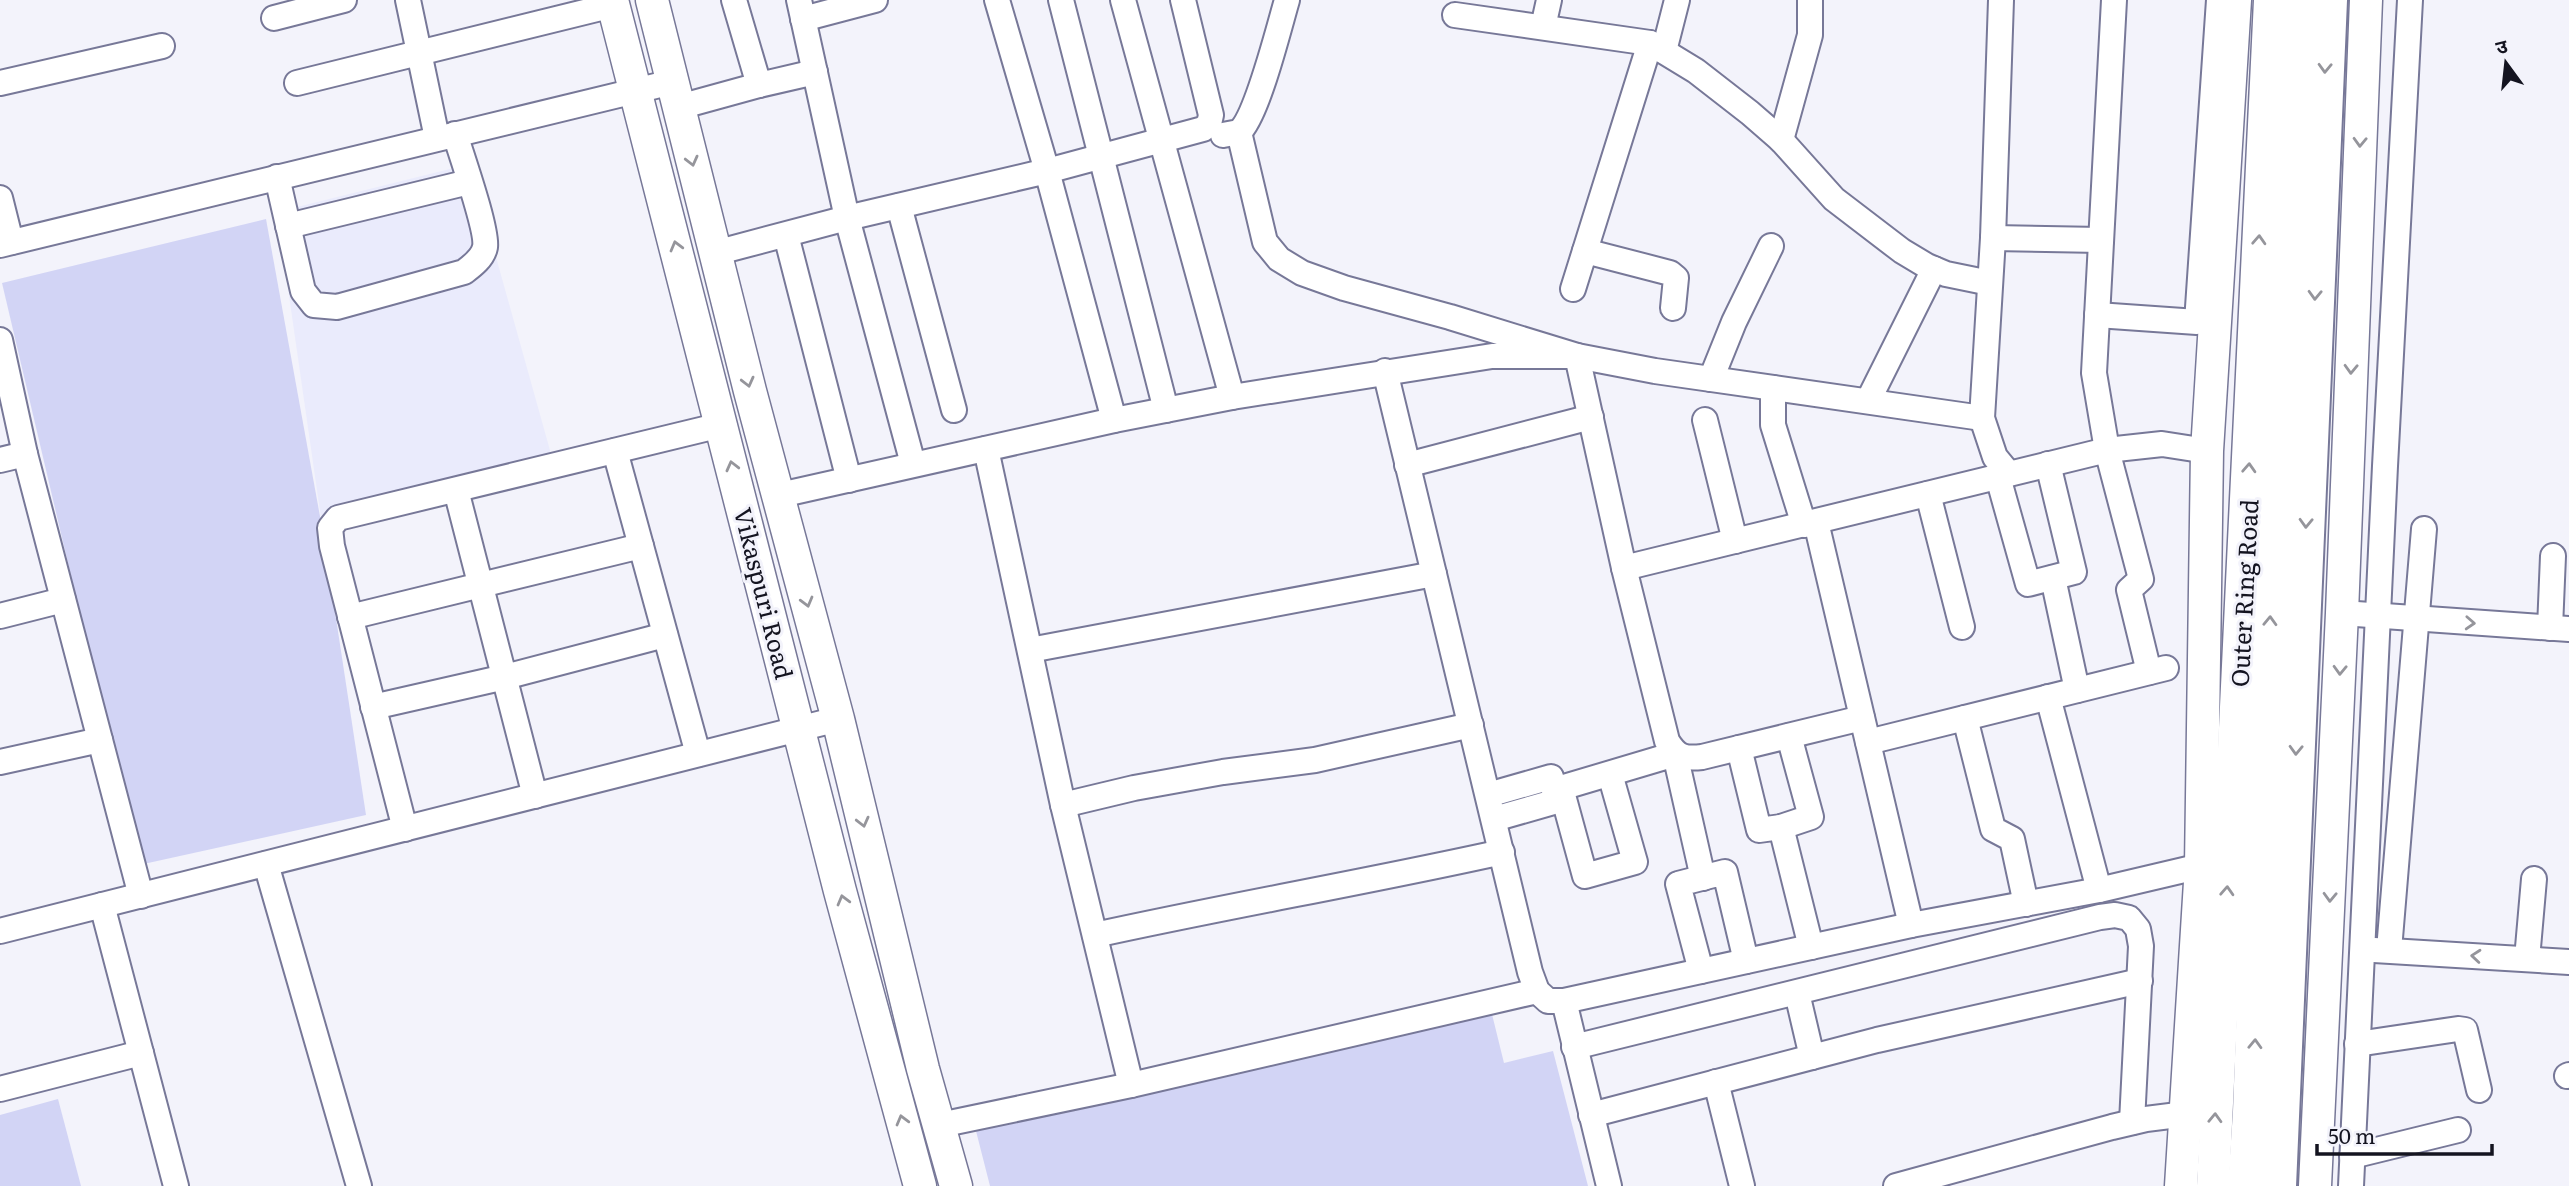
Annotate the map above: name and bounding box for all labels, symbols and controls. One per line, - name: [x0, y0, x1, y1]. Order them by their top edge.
- north arrow: [2471, 28, 2541, 98]
- text: उ: [2492, 30, 2511, 61]
- one-way arrow: [2317, 63, 2332, 74]
- one-way arrow: [2352, 136, 2367, 147]
- one-way arrow: [684, 155, 699, 167]
- one-way arrow: [2252, 235, 2267, 246]
- one-way arrow: [670, 240, 684, 252]
- one-way arrow: [2308, 290, 2323, 301]
- one-way arrow: [2344, 364, 2359, 375]
- one-way arrow: [740, 376, 754, 388]
- one-way arrow: [726, 460, 740, 472]
- one-way arrow: [2241, 462, 2256, 473]
- street label: Outer Ring Road: [2221, 498, 2265, 688]
- street label: Vikaspuri Road: [727, 503, 803, 683]
- one-way arrow: [2298, 518, 2313, 529]
- one-way arrow: [799, 595, 813, 607]
- one-way arrow: [2465, 615, 2476, 630]
- one-way arrow: [2263, 616, 2278, 627]
- one-way arrow: [2332, 665, 2347, 676]
- one-way arrow: [2289, 745, 2304, 756]
- one-way arrow: [855, 816, 869, 828]
- one-way arrow: [2219, 885, 2234, 896]
- one-way arrow: [2322, 892, 2337, 903]
- one-way arrow: [837, 895, 851, 907]
- one-way arrow: [2471, 949, 2482, 964]
- one-way arrow: [2247, 1039, 2262, 1050]
- one-way arrow: [2207, 1112, 2223, 1123]
- scale bar: [2317, 1112, 2492, 1156]
- one-way arrow: [896, 1114, 910, 1126]
- text: 50 m: [2328, 1119, 2375, 1150]

